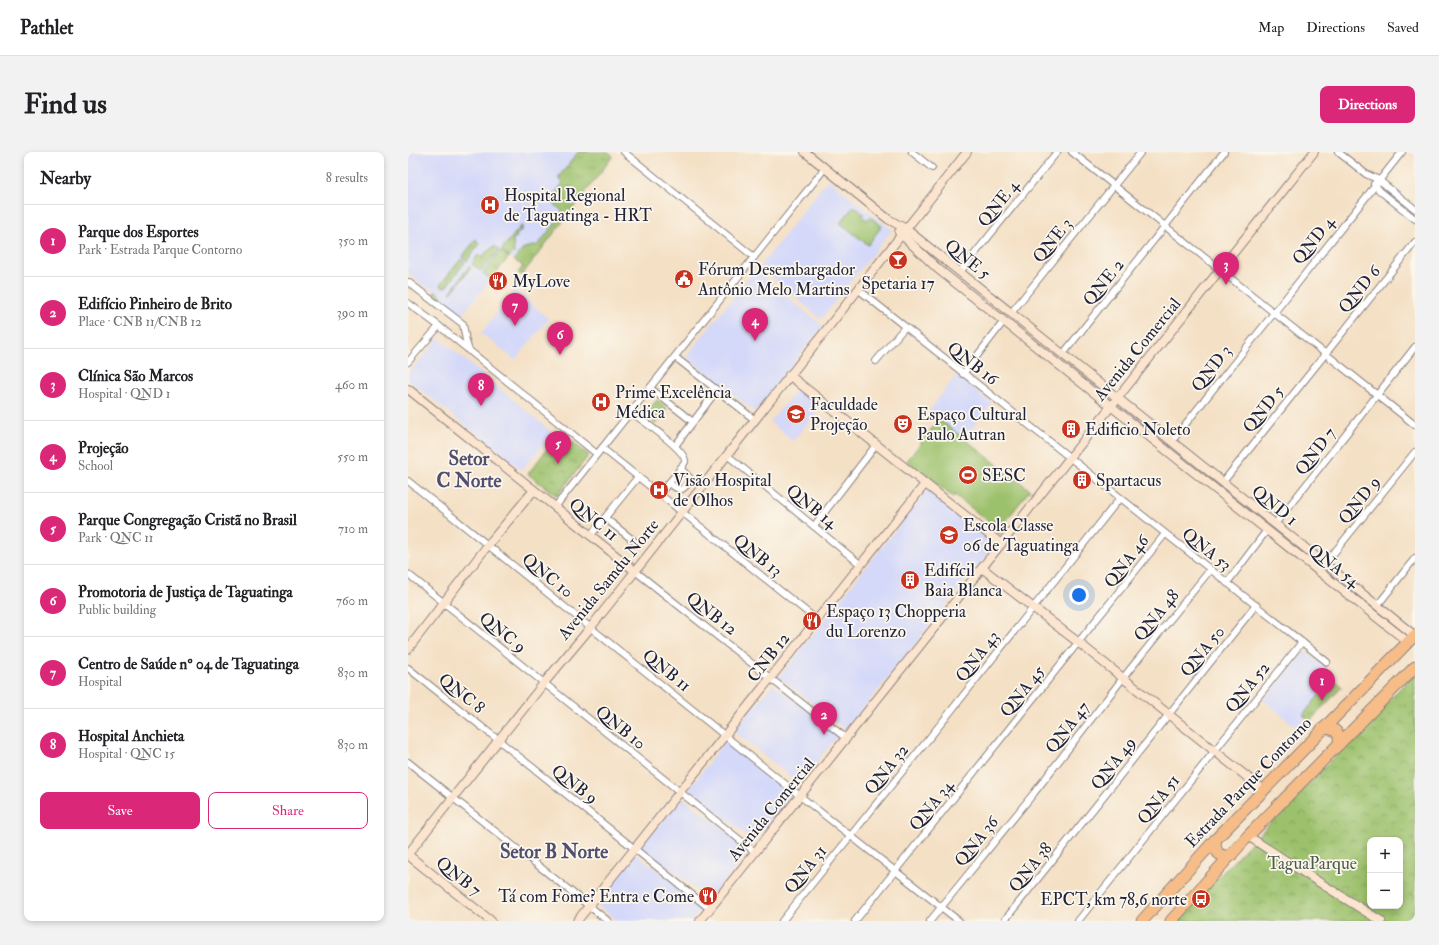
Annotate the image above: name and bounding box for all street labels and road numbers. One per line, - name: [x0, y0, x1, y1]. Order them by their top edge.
- street label: QNE 4: [973, 175, 1024, 231]
- street label: QND 4: [1288, 211, 1340, 269]
- street label: QNE 3: [1028, 214, 1077, 267]
- street label: QNE 5: [941, 235, 995, 284]
- street label: QNE 2: [1078, 255, 1129, 310]
- street label: QND 6: [1334, 260, 1386, 317]
- street label: Avenida Comercial: [1089, 293, 1186, 406]
- street label: QNB 16: [943, 337, 1003, 391]
- street label: QND 3: [1187, 341, 1236, 396]
- street label: QND 5: [1238, 381, 1289, 437]
- street label: QND 7: [1290, 423, 1341, 479]
- street label: QND 9: [1334, 472, 1385, 528]
- street label: QNB 14: [782, 480, 842, 534]
- street label: QND 1: [1248, 481, 1302, 530]
- street label: QNC 11: [565, 493, 623, 546]
- street label: Avenida Samdu Norte: [553, 515, 663, 645]
- street label: QNA 53: [1178, 523, 1236, 576]
- street label: QNB 13: [729, 529, 786, 581]
- street label: QNA 46: [1099, 530, 1154, 592]
- street label: QNA 54: [1304, 539, 1364, 593]
- street label: QNC 10: [518, 548, 578, 602]
- street label: QNA 48: [1129, 585, 1184, 645]
- street label: QNB 12: [682, 587, 742, 640]
- street label: QNC 9: [475, 607, 530, 657]
- street label: QNA 50: [1176, 622, 1229, 681]
- street label: QNA 43: [951, 627, 1004, 686]
- street label: CNB 12: [743, 628, 794, 686]
- street label: QNB 11: [638, 645, 695, 696]
- street label: QNA 52: [1221, 657, 1274, 717]
- street label: QNA 45: [995, 661, 1050, 721]
- street label: QNC 8: [434, 669, 489, 718]
- street label: QNA 47: [1041, 697, 1094, 757]
- street label: QNB 10: [591, 701, 650, 754]
- street label: Estrada Parque Contorno: [1181, 713, 1316, 852]
- street label: QNA 49: [1086, 733, 1141, 794]
- street label: QNA 32: [860, 740, 913, 799]
- street label: Avenida Comercial: [723, 753, 820, 866]
- street label: QNB 9: [547, 760, 602, 809]
- street label: QNA 51: [1133, 770, 1184, 828]
- street label: QNA 34: [905, 775, 959, 835]
- street label: QNA 36: [950, 811, 1004, 871]
- street label: QNA 38: [1004, 838, 1057, 896]
- street label: QNA 31: [780, 841, 831, 898]
- street label: QNB 7: [432, 852, 486, 901]

